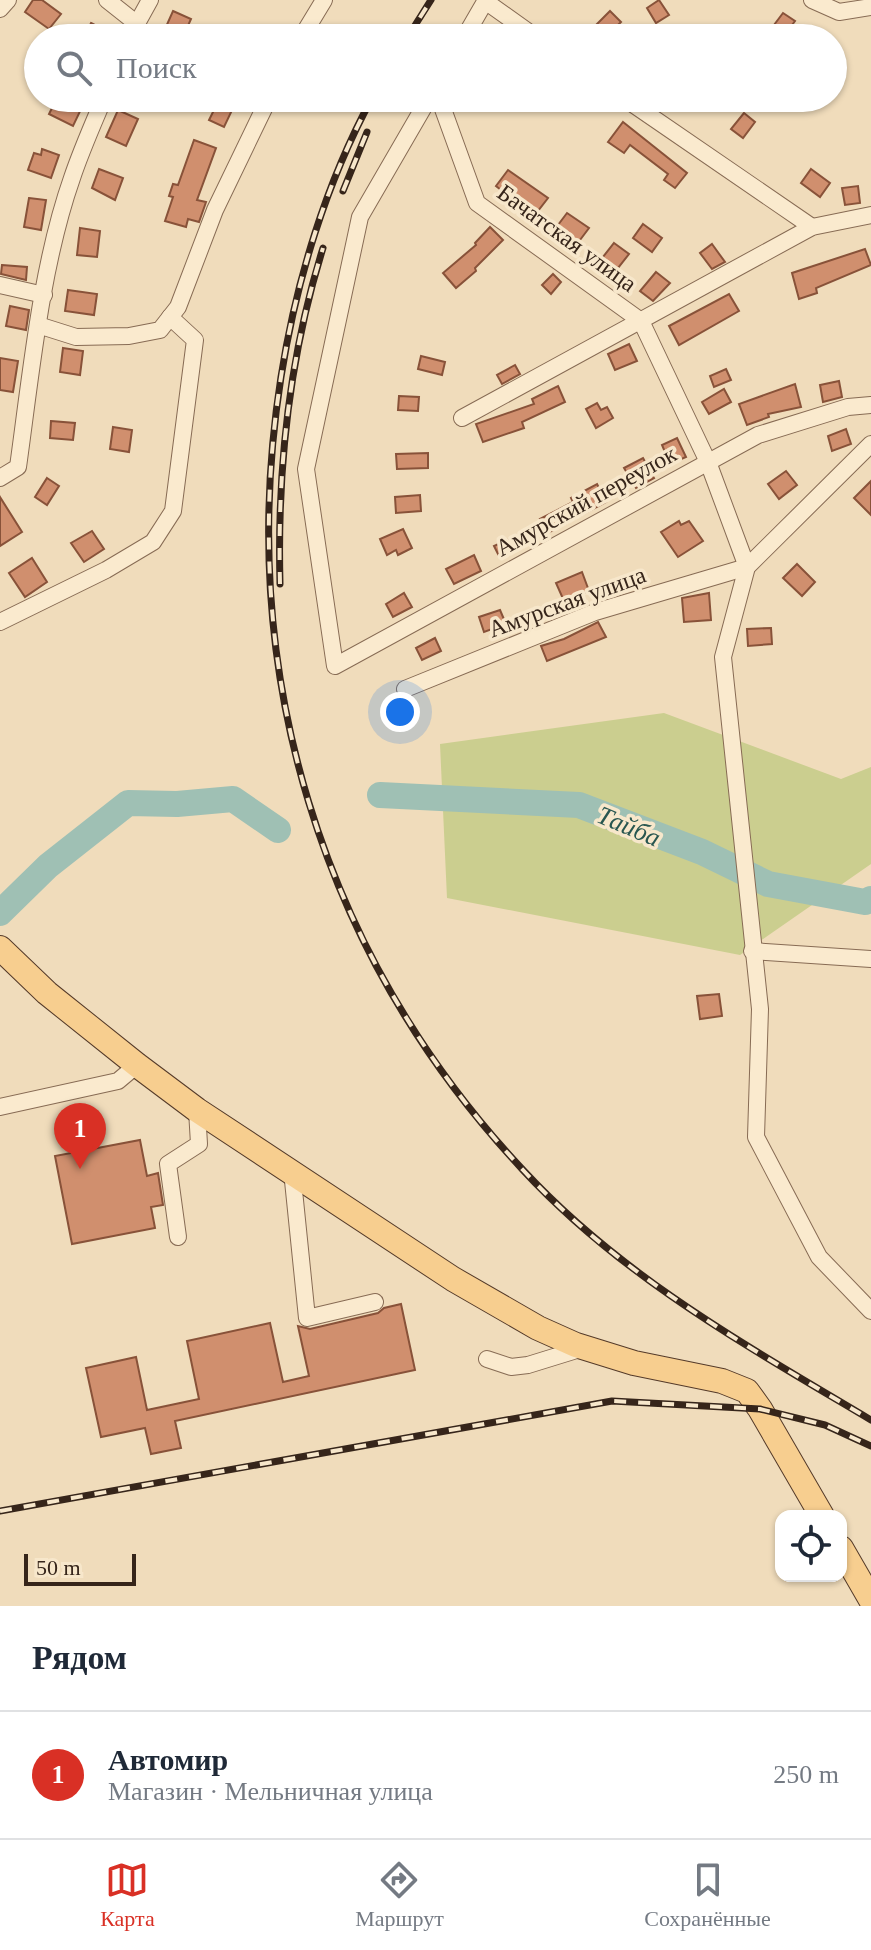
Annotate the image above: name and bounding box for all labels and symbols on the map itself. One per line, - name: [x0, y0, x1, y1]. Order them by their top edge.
- street label: Бачатская улица: [493, 179, 642, 297]
- street label: Амурский переулок: [491, 440, 681, 561]
- street label: Амурская улица: [485, 561, 649, 643]
- your location: [380, 692, 420, 732]
- water label: Тайба: [593, 800, 665, 853]
- pin: 1: [54, 1103, 106, 1169]
- scale bar: [24, 1550, 136, 1586]

